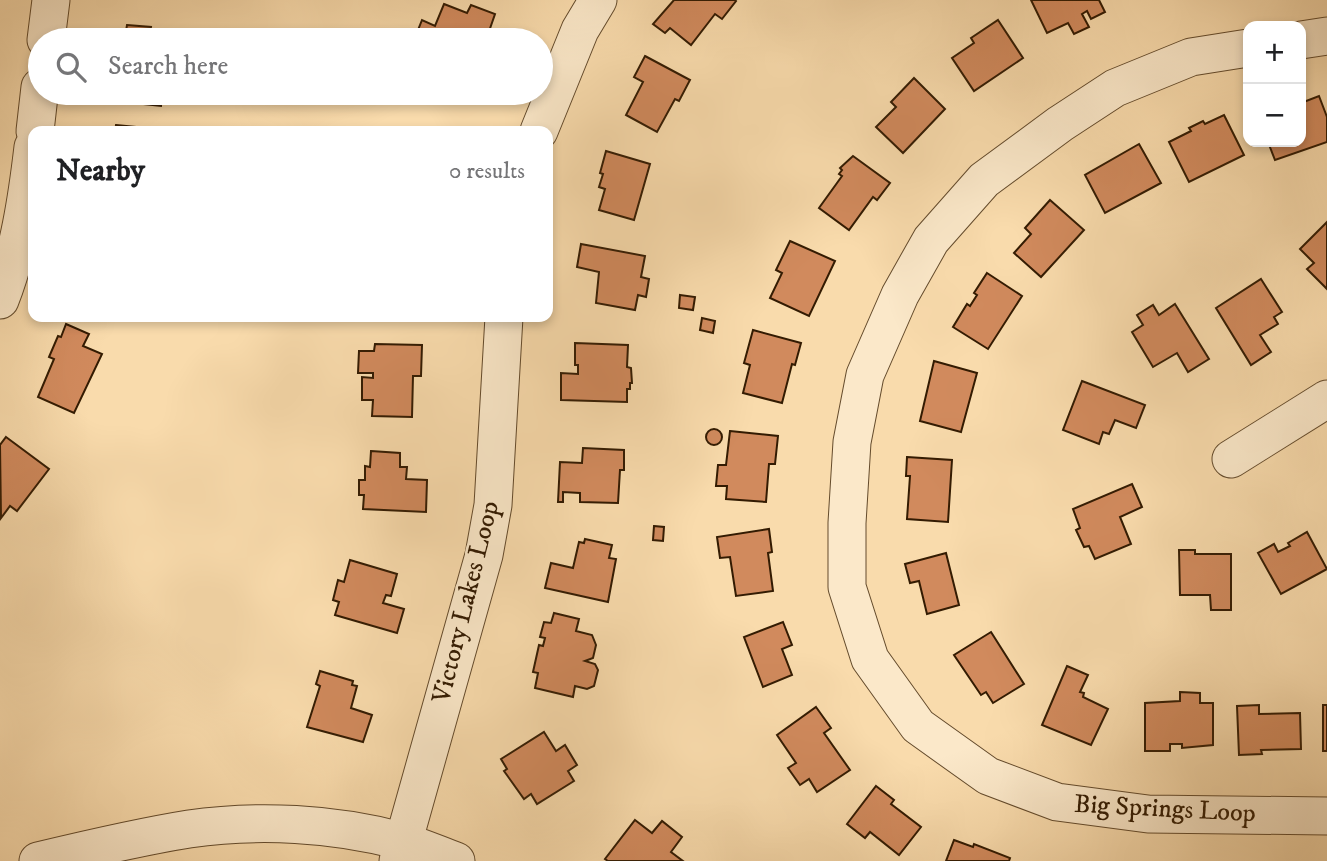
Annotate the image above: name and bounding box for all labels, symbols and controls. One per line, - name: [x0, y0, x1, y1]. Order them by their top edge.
- map controls: [1243, 21, 1306, 147]
- button: +: [1243, 21, 1306, 84]
- search box: [28, 28, 553, 105]
- icon: search: [52, 48, 90, 86]
- text: Search here: [108, 50, 228, 83]
- button: −: [1243, 84, 1306, 147]
- text: Nearby: [56, 153, 145, 190]
- text: 0 results: [449, 157, 525, 186]
- street label: Victory Lakes Loop: [425, 497, 507, 707]
- street label: Big Springs Loop: [1073, 788, 1257, 830]

